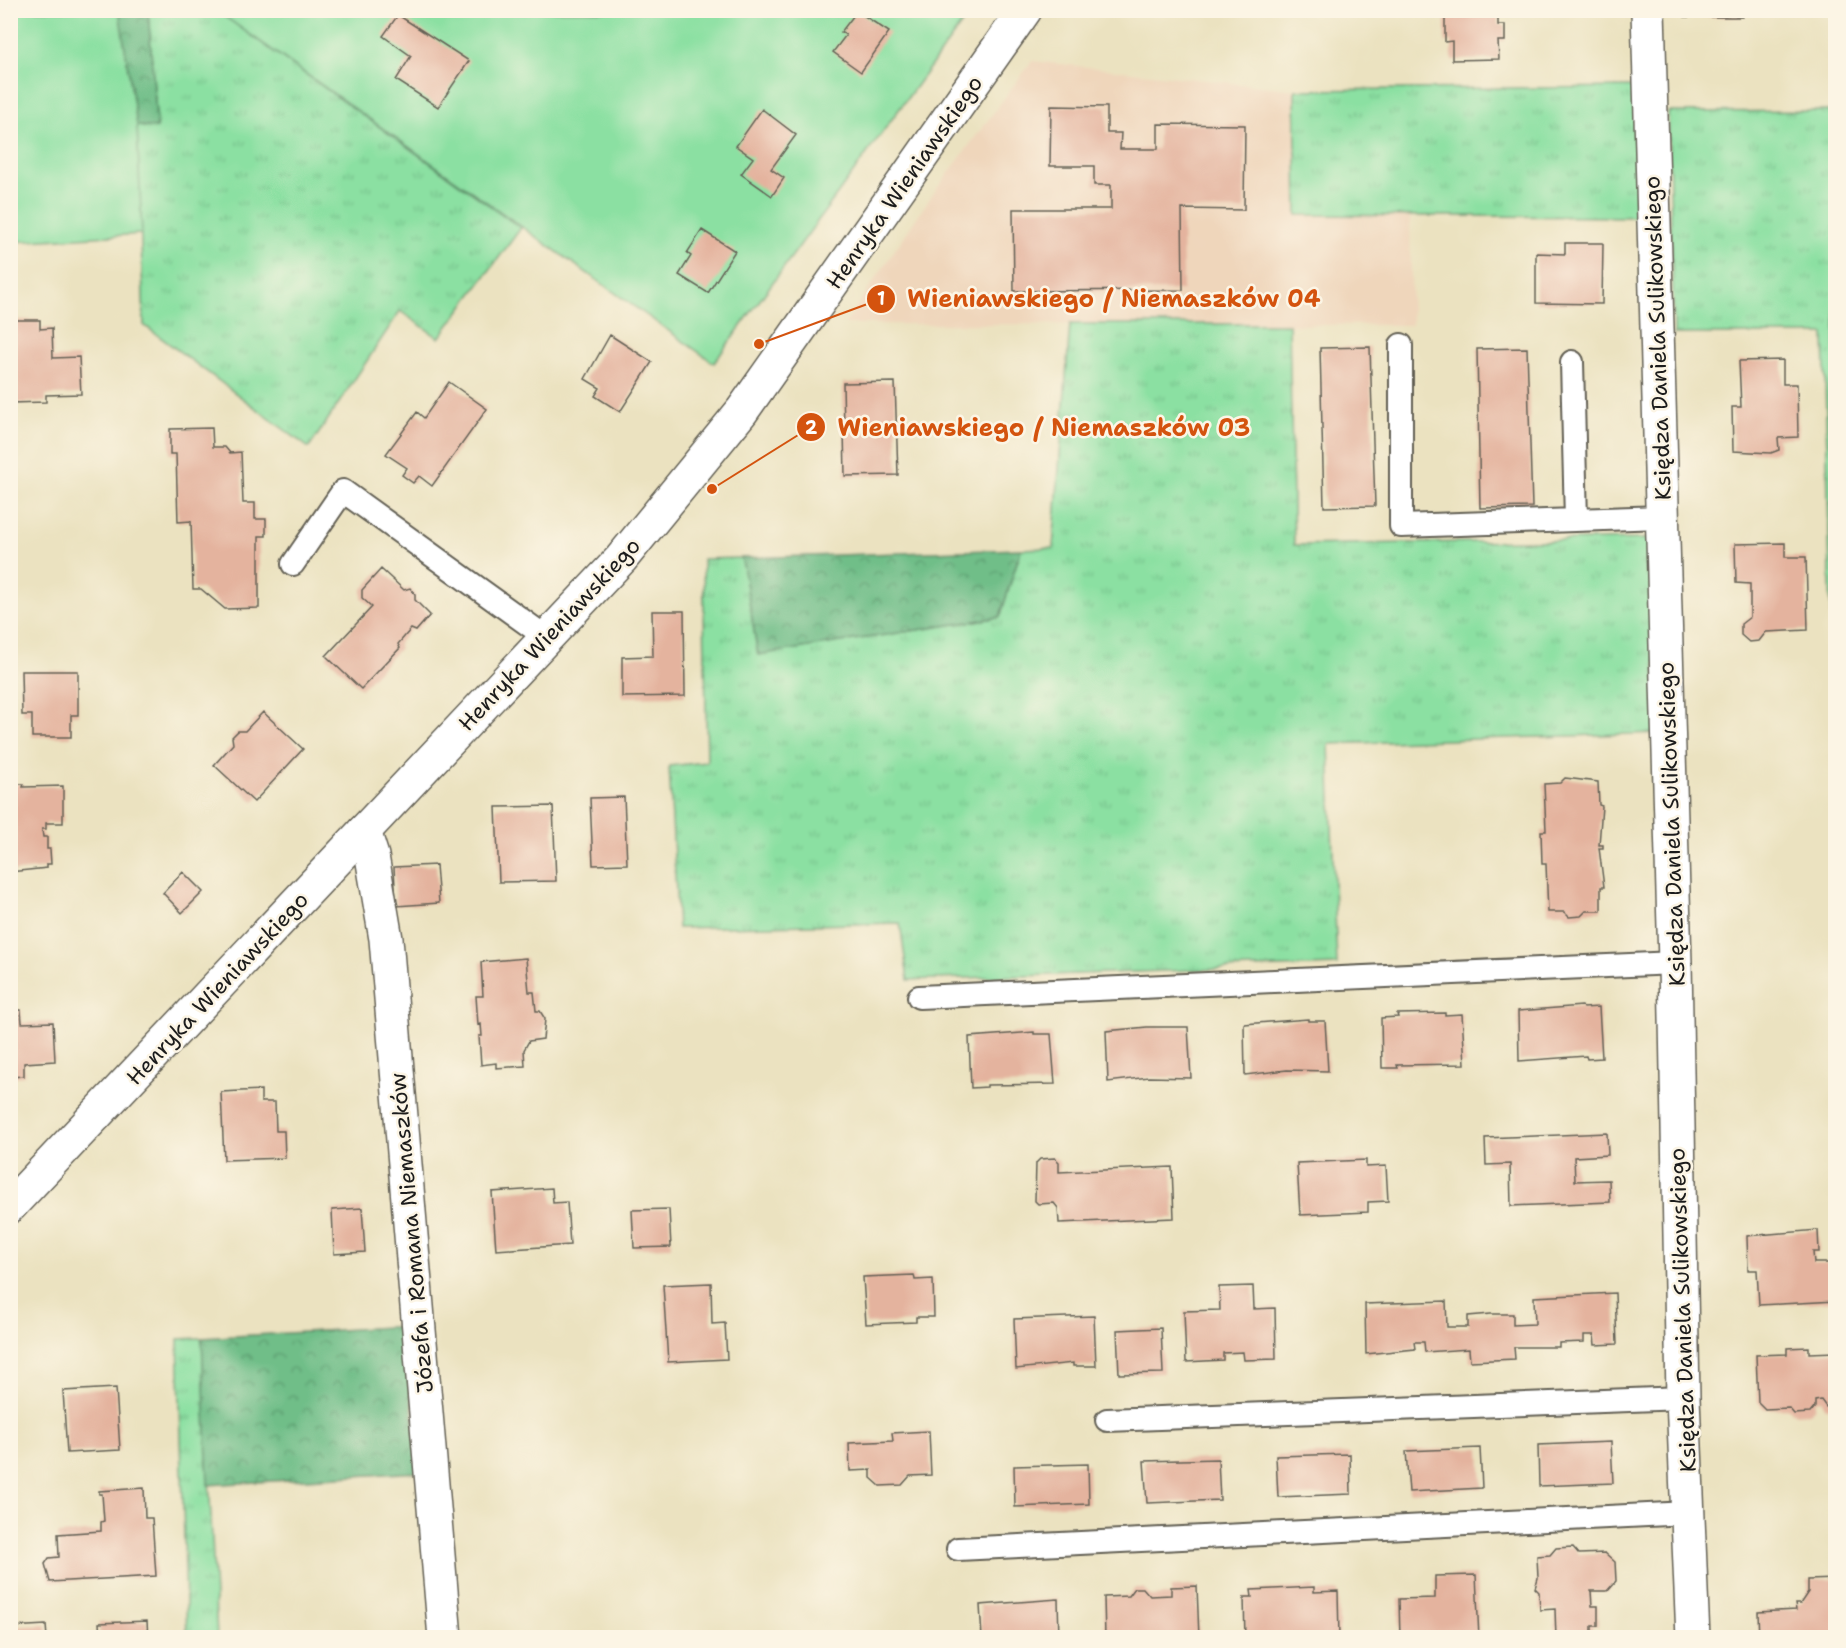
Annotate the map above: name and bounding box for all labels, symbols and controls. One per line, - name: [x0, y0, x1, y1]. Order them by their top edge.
- street label: Henryka Wieniawskiego: [820, 70, 989, 295]
- street label: Księdza Daniela Sulikowskiego: [1637, 175, 1678, 501]
- callout: Wieniawskiego / Niemaszków 04: [866, 278, 1333, 320]
- text: Wieniawskiego / Niemaszków 04: [907, 283, 1321, 315]
- text: 1: [877, 287, 885, 311]
- callout: Wieniawskiego / Niemaszków 03: [796, 406, 1263, 448]
- text: Wieniawskiego / Niemaszków 03: [838, 412, 1250, 444]
- text: 2: [805, 416, 818, 440]
- street label: Henryka Wieniawskiego: [452, 531, 647, 737]
- street label: Księdza Daniela Sulikowskiego: [1651, 661, 1692, 987]
- street label: Henryka Wieniawskiego: [120, 885, 315, 1091]
- street label: Józefa i Romana Niemaszków: [383, 1071, 440, 1394]
- street label: Księdza Daniela Sulikowskiego: [1662, 1147, 1703, 1473]

